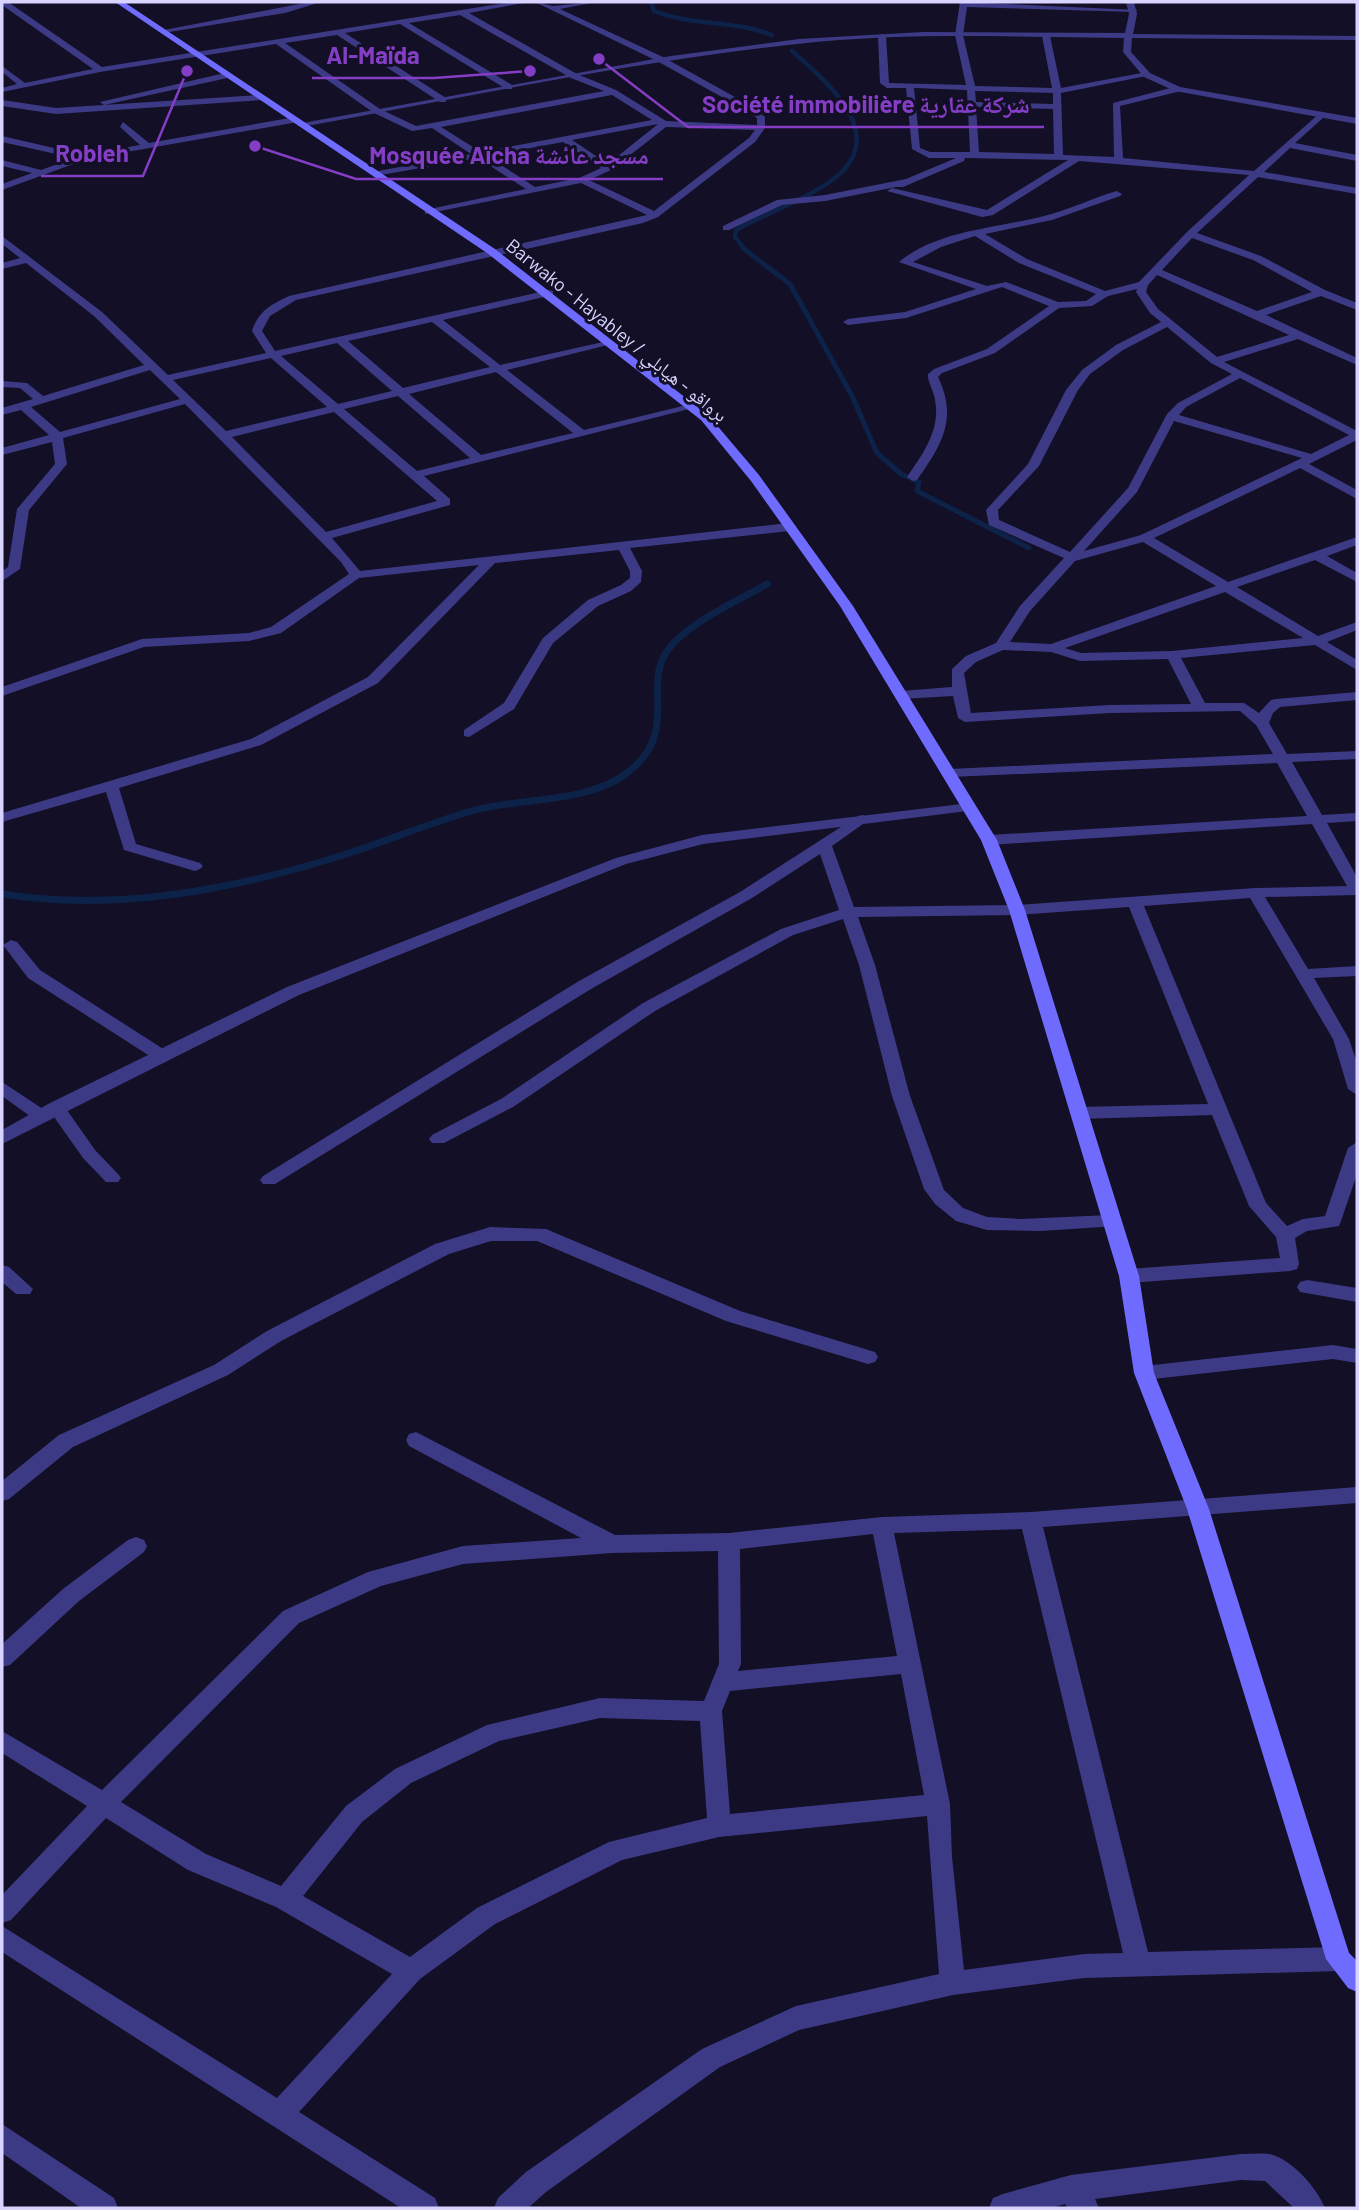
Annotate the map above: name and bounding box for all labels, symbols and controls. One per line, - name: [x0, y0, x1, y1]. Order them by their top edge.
- callout: Al-Maïda: [312, 33, 434, 78]
- text: Al-Maïda: [326, 40, 420, 69]
- callout: Société immobilière شركة عقارية: [688, 82, 1044, 127]
- text: Société immobilière شركة عقارية: [702, 89, 1030, 119]
- callout: Robleh: [41, 131, 143, 176]
- callout: Mosquée Aïcha مسجد عائشة: [356, 134, 663, 179]
- text: Robleh: [55, 138, 129, 167]
- text: Mosquée Aïcha مسجد عائشة: [369, 140, 649, 169]
- street label: Barwako - Hayabley / برواقو - هيابلي: [499, 233, 733, 430]

